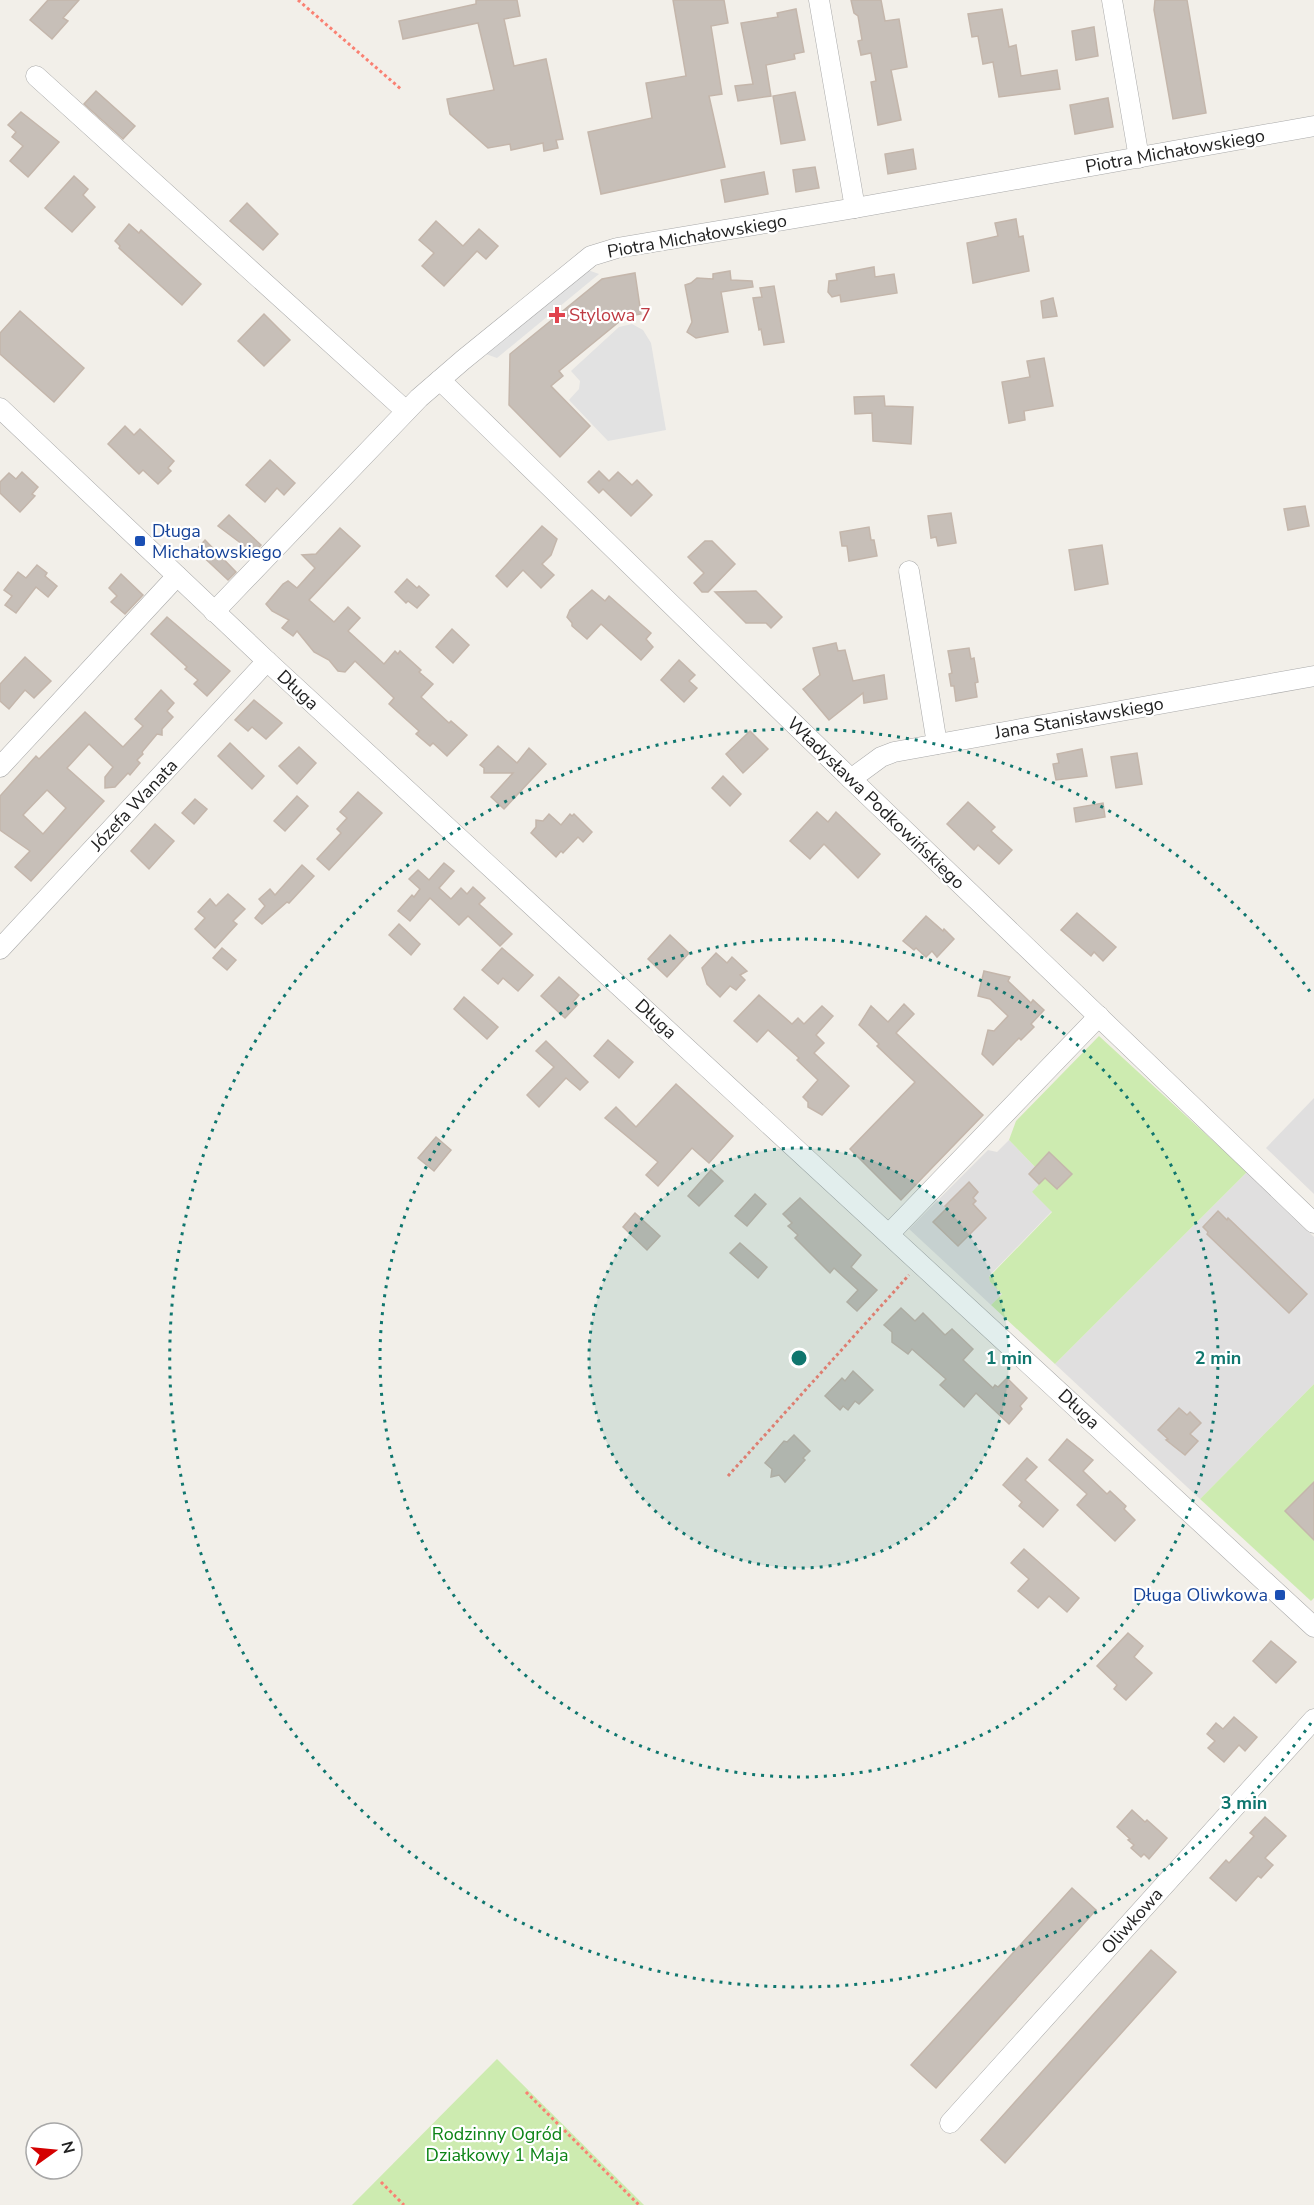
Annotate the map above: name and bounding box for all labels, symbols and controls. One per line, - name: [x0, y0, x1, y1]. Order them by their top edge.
- street label: Piotra Michałowskiego: [1083, 123, 1267, 179]
- street label: Piotra Michałowskiego: [605, 208, 789, 264]
- place label: Stylowa 7: [569, 303, 651, 327]
- marker: Stylowa 7: [550, 308, 564, 322]
- place label: Długa Michałowskiego: [152, 519, 282, 564]
- marker: Długa Michałowskiego: [133, 534, 147, 548]
- street label: Długa: [272, 665, 324, 715]
- street label: Jana Stanisławskiego: [992, 691, 1165, 745]
- street label: Władysława Podkowińskiego: [782, 712, 970, 894]
- street label: Józefa Wanata: [84, 754, 183, 857]
- street label: Długa: [630, 994, 682, 1044]
- text: 1 min: [986, 1346, 1032, 1370]
- text: 2 min: [1195, 1346, 1241, 1370]
- centre of rings: [789, 1348, 809, 1368]
- street label: Długa: [1053, 1384, 1105, 1434]
- place label: Długa Oliwkowa: [1133, 1583, 1268, 1607]
- marker: Długa Oliwkowa: [1273, 1588, 1287, 1602]
- text: 3 min: [1221, 1791, 1267, 1815]
- street label: Oliwkowa: [1096, 1883, 1168, 1959]
- north arrow: [24, 2121, 84, 2181]
- park label: Rodzinny Ogród Działkowy 1 Maja: [426, 2122, 568, 2167]
- text: N: [55, 2139, 80, 2156]

